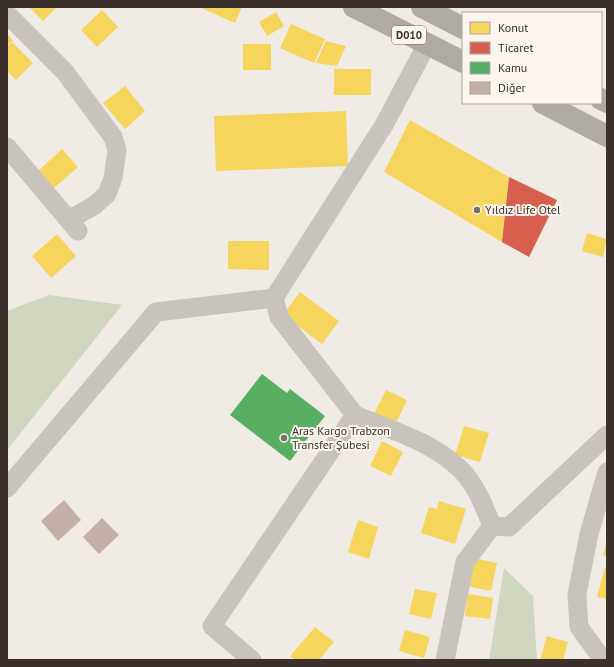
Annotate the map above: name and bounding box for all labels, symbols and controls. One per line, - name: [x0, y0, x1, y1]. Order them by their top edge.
- legend: [462, 12, 602, 104]
- text: Konut: [498, 20, 528, 35]
- road number: D010: [392, 26, 426, 44]
- text: Ticaret: [498, 40, 533, 55]
- text: Kamu: [498, 60, 527, 75]
- text: Diğer: [498, 80, 526, 95]
- place label: Yıldız Life Otel: [485, 202, 561, 217]
- marker: Yıldız Life Otel: [472, 205, 482, 215]
- place label: Aras Kargo Trabzon Transfer Şubesi: [292, 423, 390, 452]
- marker: Aras Kargo Trabzon Transfer Şubesi: [279, 433, 289, 443]

